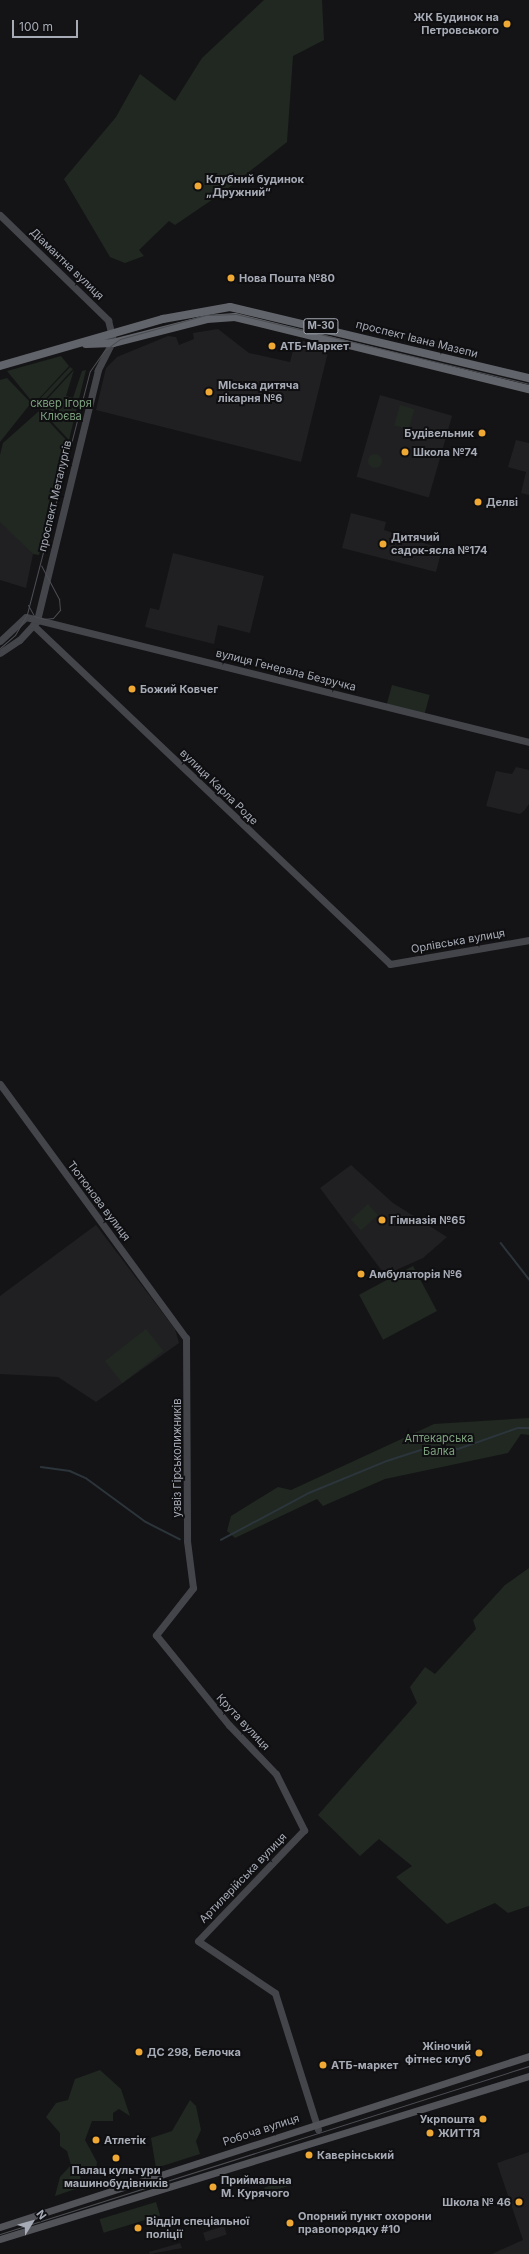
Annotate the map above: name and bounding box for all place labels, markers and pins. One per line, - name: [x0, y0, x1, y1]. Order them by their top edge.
- place label: ЖК Будинок на Петровського: [413, 11, 499, 37]
- marker: ЖК Будинок на Петровського: [502, 19, 512, 29]
- place label: Клубний будинок „Дружний“: [206, 173, 304, 199]
- marker: Клубний будинок „Дружний“: [193, 181, 203, 191]
- place label: Нова Пошта №80: [239, 271, 335, 285]
- marker: Нова Пошта №80: [226, 273, 236, 283]
- place label: АТБ-Маркет: [280, 339, 349, 353]
- marker: АТБ-Маркет: [267, 341, 277, 351]
- place label: МІська дитяча лікарня №6: [218, 379, 299, 405]
- marker: МІська дитяча лікарня №6: [203, 386, 215, 398]
- place label: Будівельник: [404, 426, 474, 440]
- marker: Будівельник: [477, 428, 487, 438]
- place label: Школа №74: [413, 445, 478, 459]
- marker: Школа №74: [400, 447, 410, 457]
- place label: Делві: [486, 495, 518, 509]
- marker: Делві: [473, 497, 483, 507]
- place label: Дитячий садок-ясла №174: [391, 531, 488, 557]
- marker: Дитячий садок-ясла №174: [378, 539, 388, 549]
- place label: Божий Ковчег: [140, 682, 218, 696]
- marker: Божий Ковчег: [127, 684, 137, 694]
- place label: Гімназія №65: [390, 1213, 466, 1227]
- marker: Гімназія №65: [377, 1215, 387, 1225]
- place label: Амбулаторія №6: [369, 1267, 462, 1281]
- marker: Амбулаторія №6: [356, 1269, 366, 1279]
- place label: Жіночий фітнес клуб: [405, 2040, 471, 2066]
- place label: ДС 298, Белочка: [147, 2045, 241, 2059]
- marker: ДС 298, Белочка: [134, 2047, 144, 2057]
- marker: Жіночий фітнес клуб: [474, 2048, 484, 2058]
- place label: АТБ-маркет: [331, 2058, 398, 2072]
- marker: АТБ-маркет: [318, 2060, 328, 2070]
- place label: Укрпошта: [420, 2112, 475, 2126]
- marker: Укрпошта: [478, 2114, 488, 2124]
- place label: ЖИТТЯ: [438, 2126, 480, 2140]
- marker: ЖИТТЯ: [425, 2128, 435, 2138]
- place label: Атлетік: [104, 2133, 146, 2147]
- marker: Атлетік: [91, 2135, 101, 2145]
- place label: Каверінський: [317, 2148, 394, 2162]
- marker: Каверінський: [304, 2150, 314, 2160]
- marker: Палац культури машинобудівників: [111, 2153, 121, 2163]
- place label: Палац культури машинобудівників: [64, 2164, 168, 2190]
- place label: Приймальна М. Курячого: [221, 2174, 292, 2200]
- marker: Приймальна М. Курячого: [208, 2182, 218, 2192]
- place label: Школа № 46: [442, 2195, 511, 2209]
- marker: Школа № 46: [514, 2197, 524, 2207]
- place label: Опорний пункт охорони правопорядку #10: [298, 2210, 432, 2236]
- place label: Відділ спеціальної поліції: [146, 2215, 249, 2241]
- marker: Опорний пункт охорони правопорядку #10: [285, 2218, 295, 2228]
- marker: Відділ спеціальної поліції: [133, 2223, 143, 2233]

